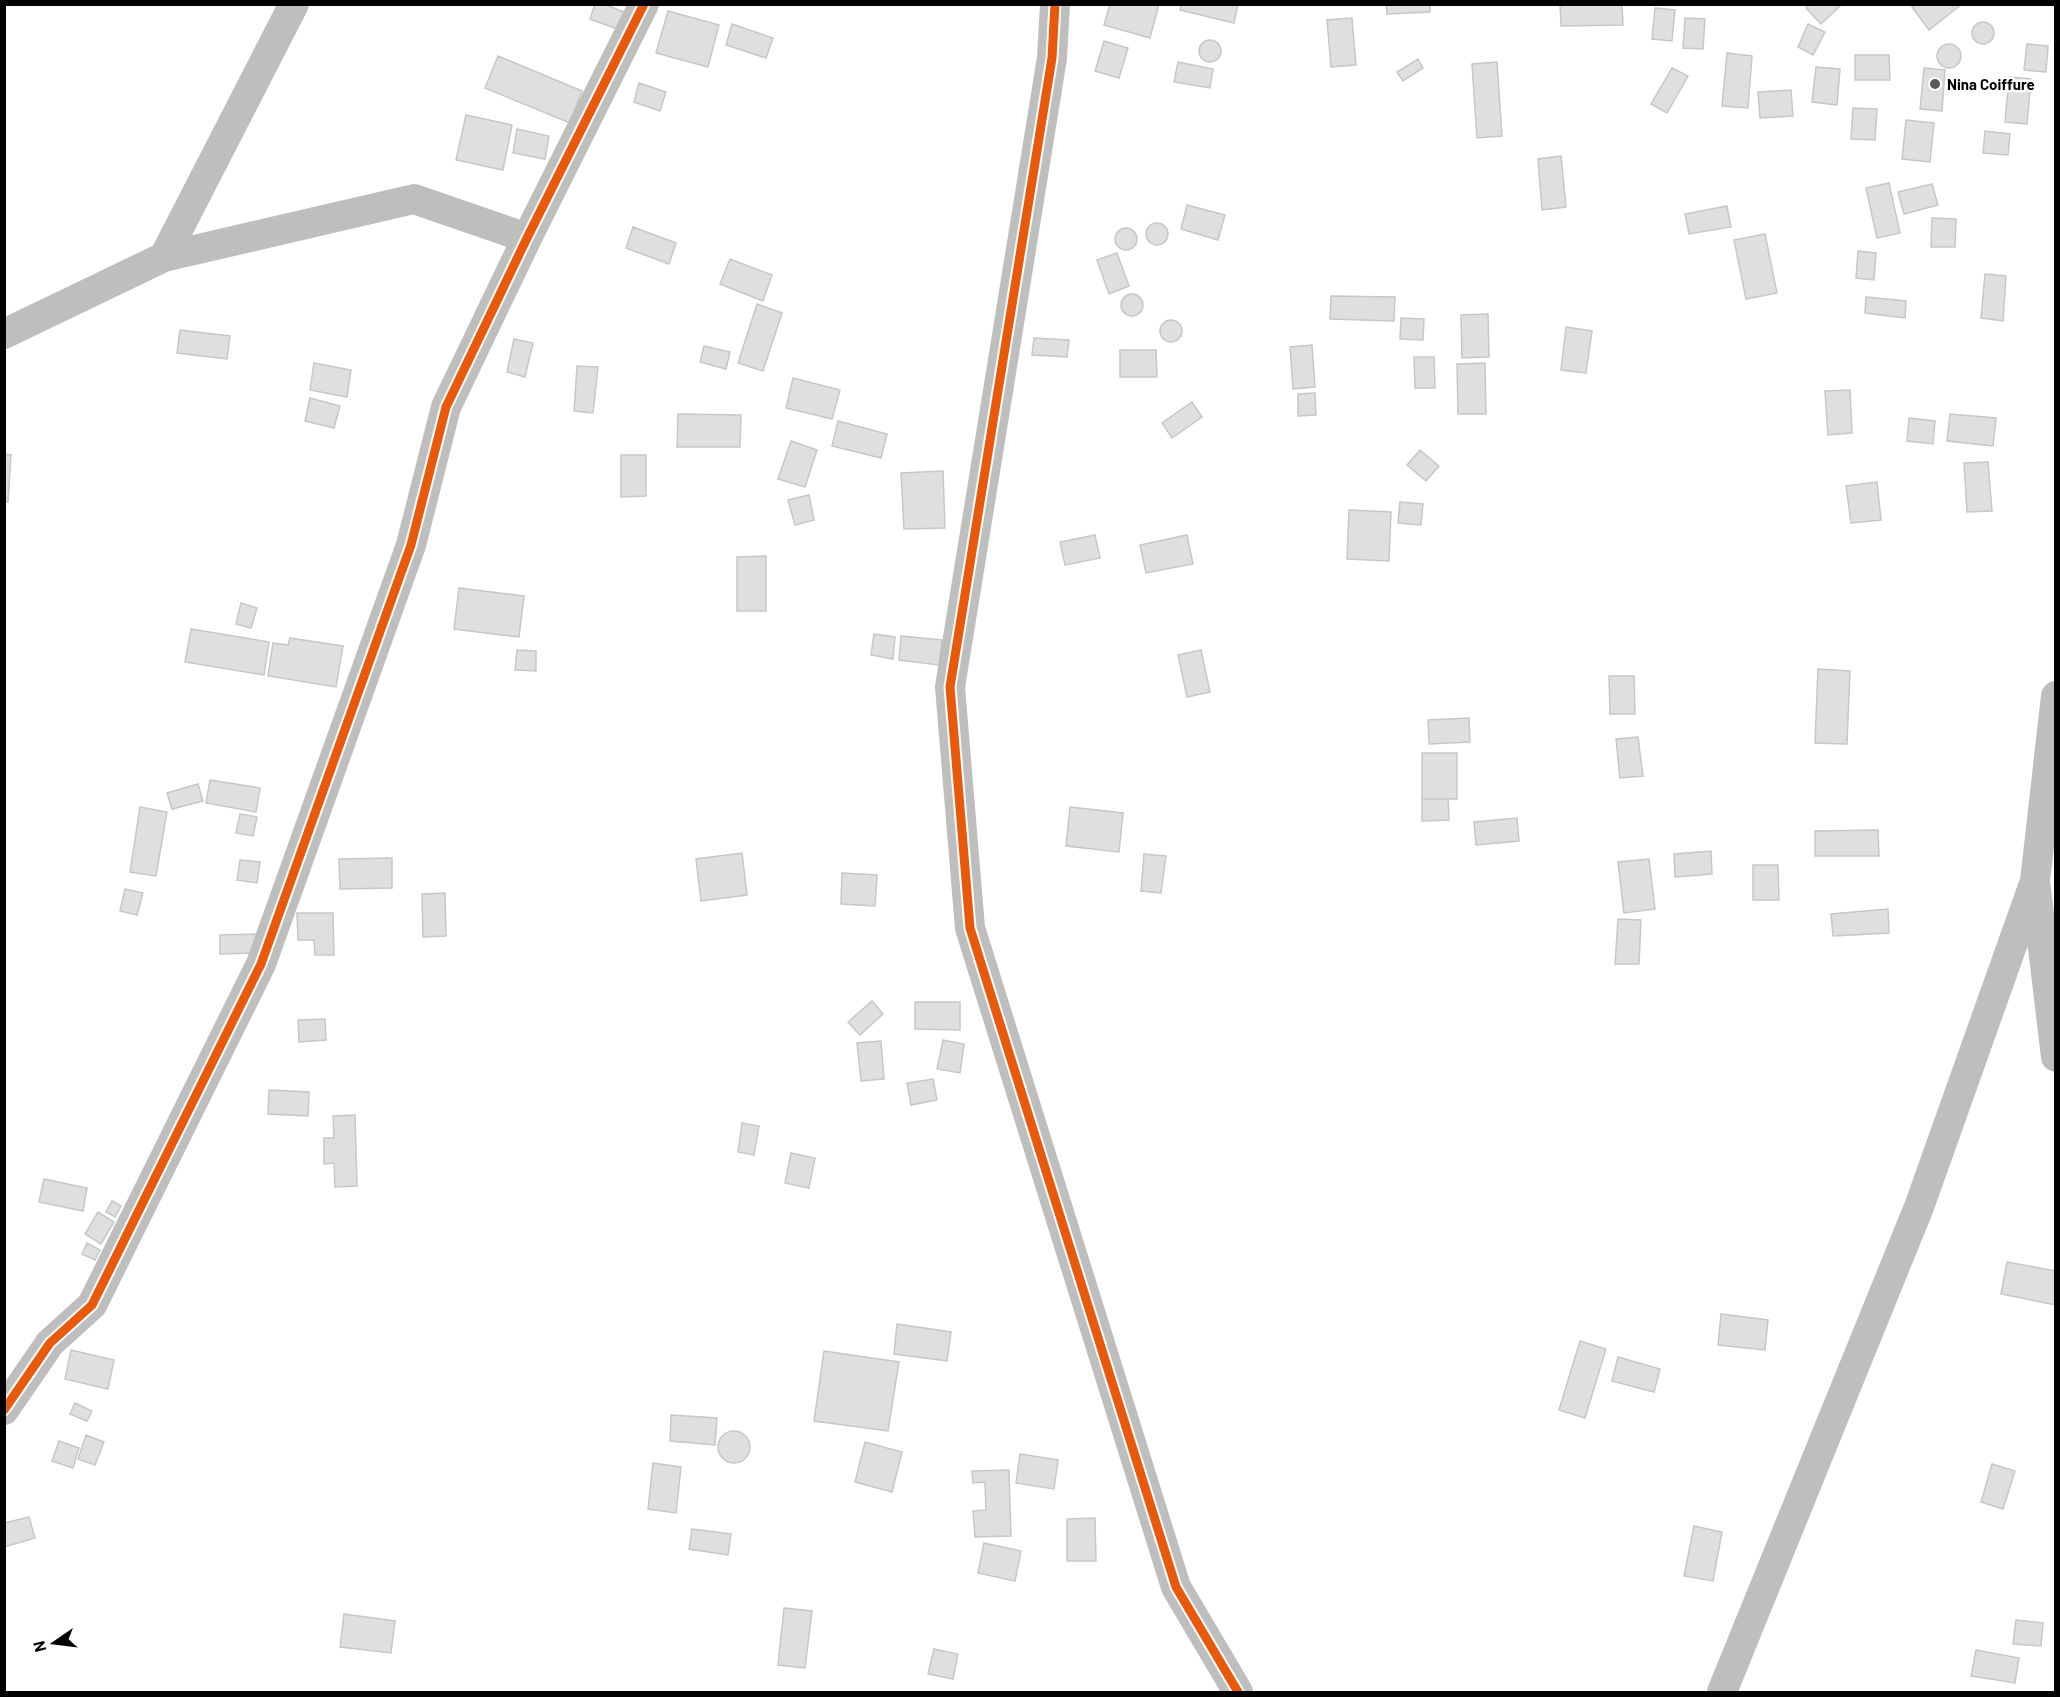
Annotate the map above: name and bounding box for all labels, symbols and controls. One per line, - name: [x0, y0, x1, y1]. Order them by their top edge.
- place label: Nina Coiffure: [1947, 75, 2035, 93]
- marker: Nina Coiffure: [1928, 77, 1942, 91]
- north arrow: [24, 1613, 84, 1673]
- text: N: [28, 1639, 49, 1654]

